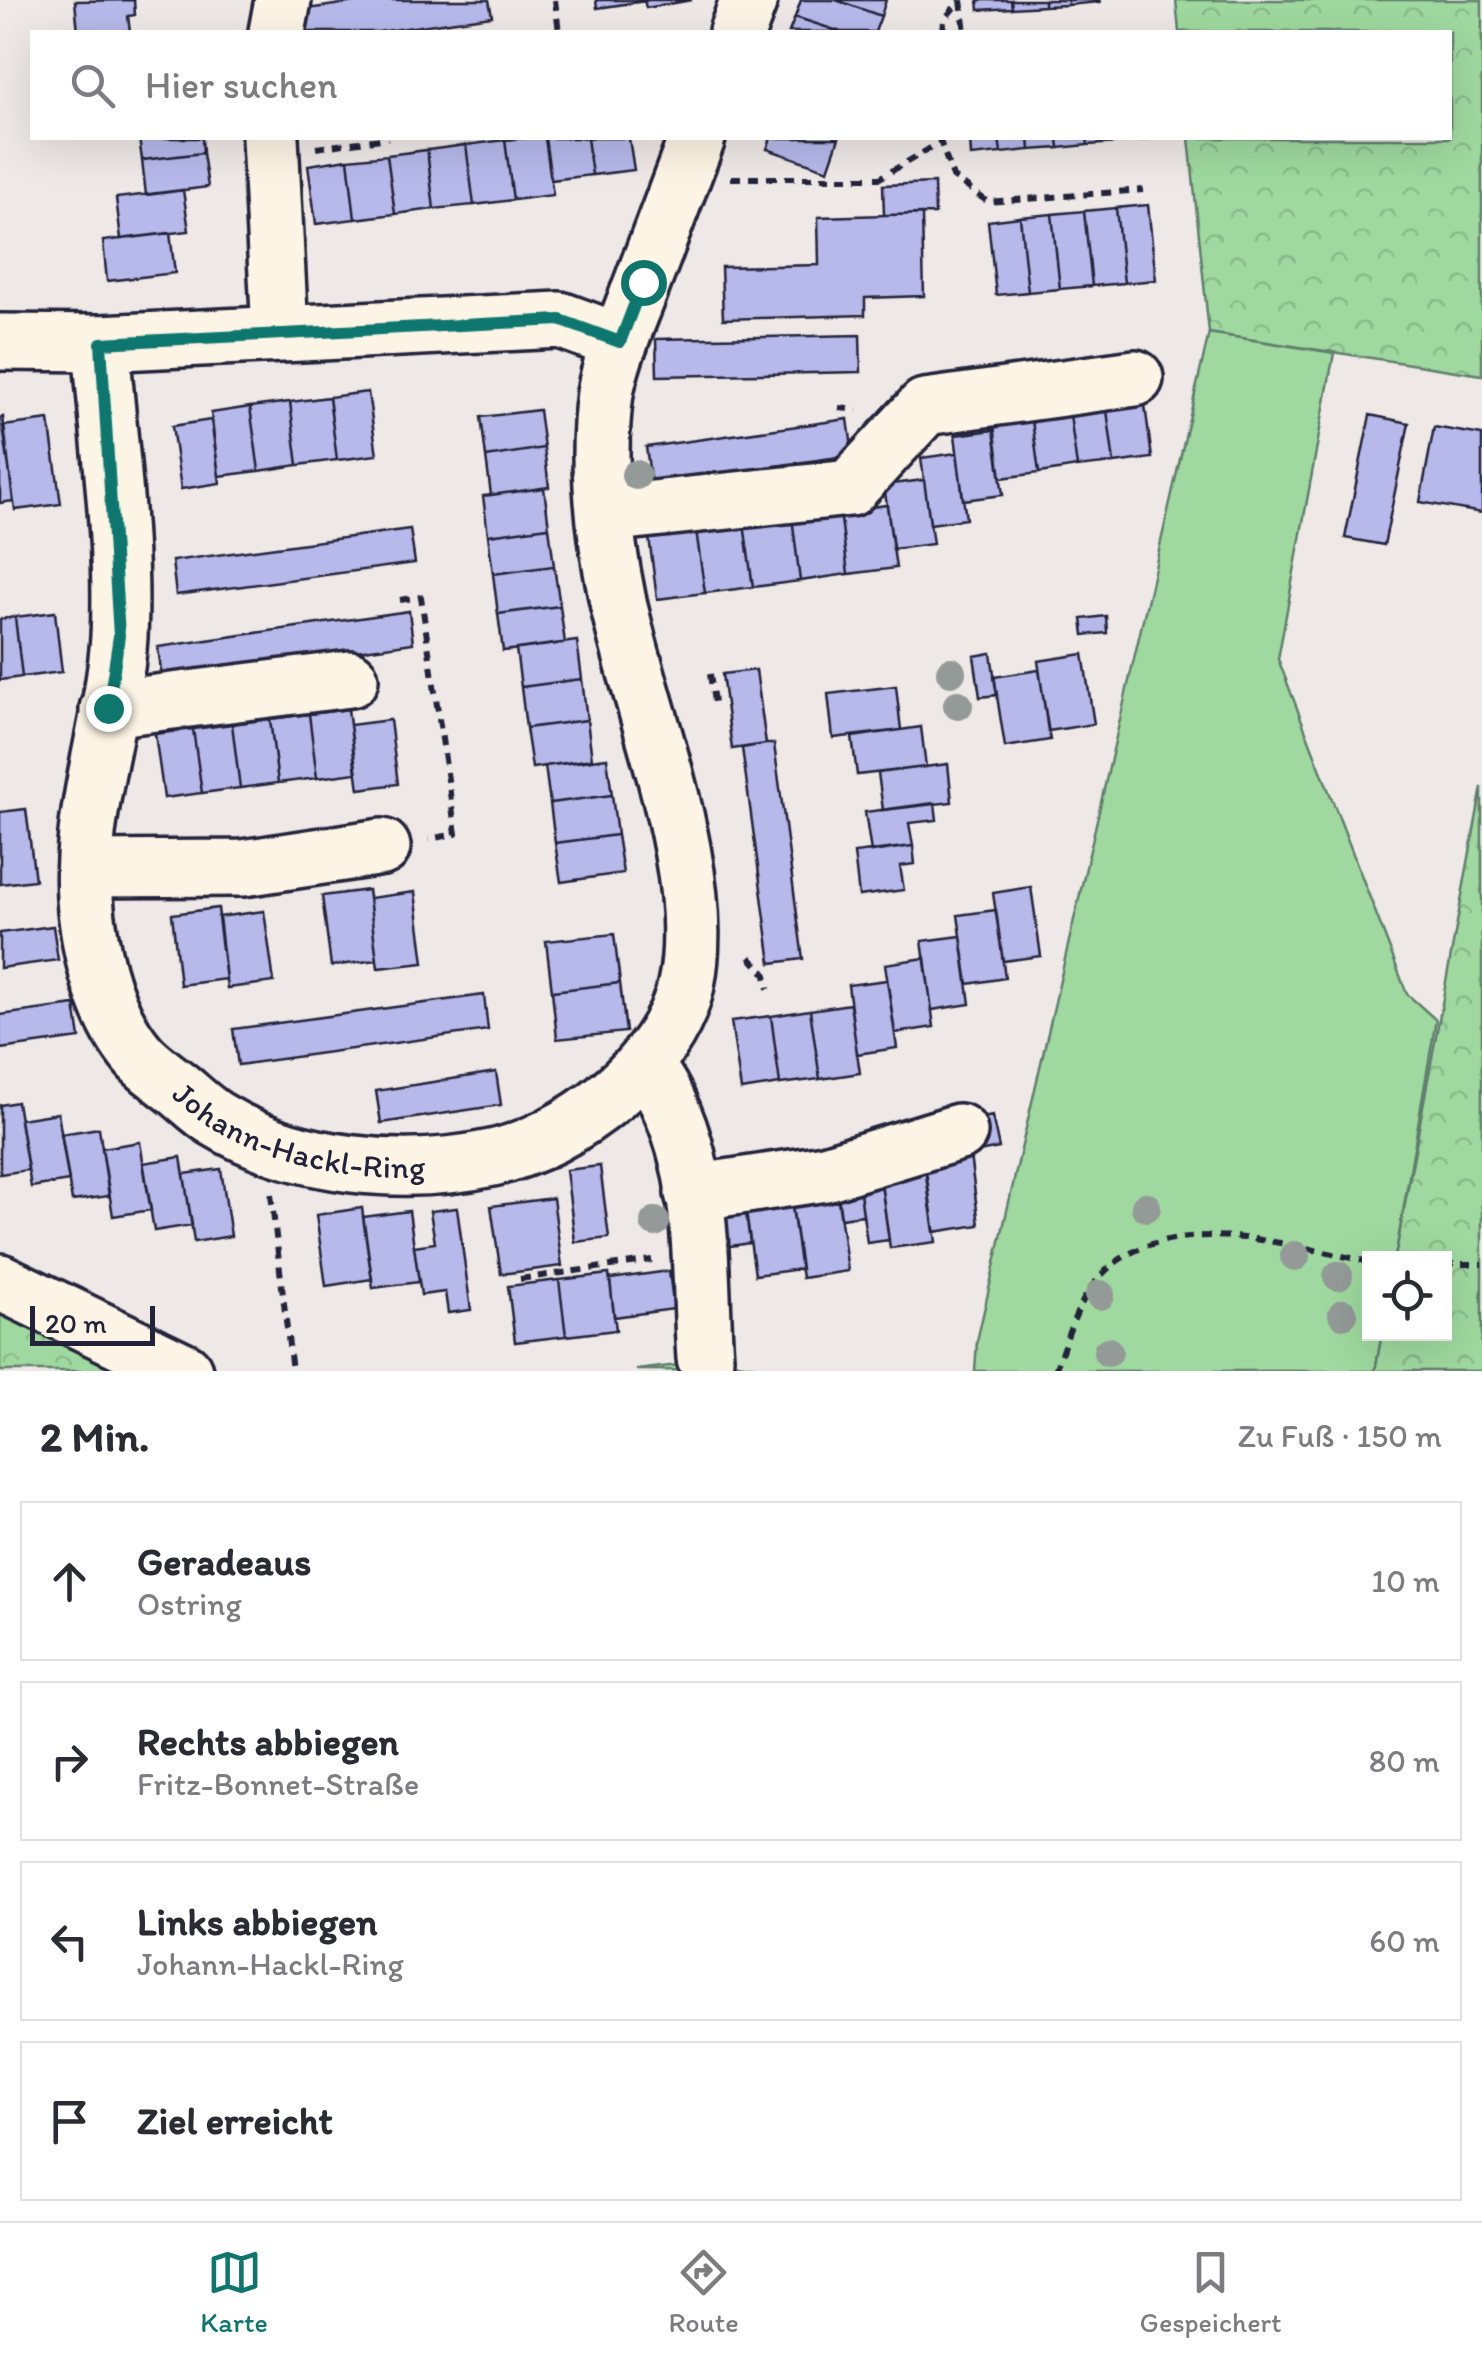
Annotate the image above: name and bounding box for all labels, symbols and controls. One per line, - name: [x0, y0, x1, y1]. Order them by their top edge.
- search box: [30, 30, 1452, 140]
- icon: search: [65, 58, 120, 113]
- text: Hier suchen: [145, 62, 337, 108]
- route start: [621, 260, 667, 306]
- route end: [86, 686, 132, 732]
- street label: Johann-Hackl-Ring: [165, 1074, 427, 1186]
- map controls: [1362, 1251, 1452, 1341]
- button: locate: [1362, 1251, 1452, 1341]
- scale bar: [30, 1301, 155, 1346]
- text: 20 m: [45, 1306, 107, 1340]
- text: 2 Min.: [40, 1411, 149, 1462]
- text: Zu Fuß · 150 m: [1238, 1417, 1442, 1455]
- text: Geradeaus: [137, 1539, 311, 1585]
- icon: ahead: [42, 1554, 97, 1609]
- text: 10 m: [1371, 1562, 1440, 1600]
- text: Ostring: [137, 1585, 242, 1623]
- text: Rechts abbiegen: [137, 1719, 399, 1765]
- icon: right: [42, 1734, 97, 1789]
- text: 80 m: [1369, 1742, 1440, 1780]
- text: Fritz-Bonnet-Straße: [137, 1765, 419, 1803]
- text: Links abbiegen: [137, 1899, 377, 1945]
- icon: left: [42, 1914, 97, 1969]
- text: 60 m: [1369, 1922, 1440, 1960]
- text: Johann-Hackl-Ring: [137, 1945, 404, 1983]
- icon: arrive: [42, 2094, 97, 2149]
- text: Ziel erreicht: [137, 2098, 333, 2144]
- tab: Karte: [200, 2245, 268, 2339]
- tab: Route: [668, 2245, 739, 2339]
- tab: Gespeichert: [1140, 2245, 1282, 2339]

